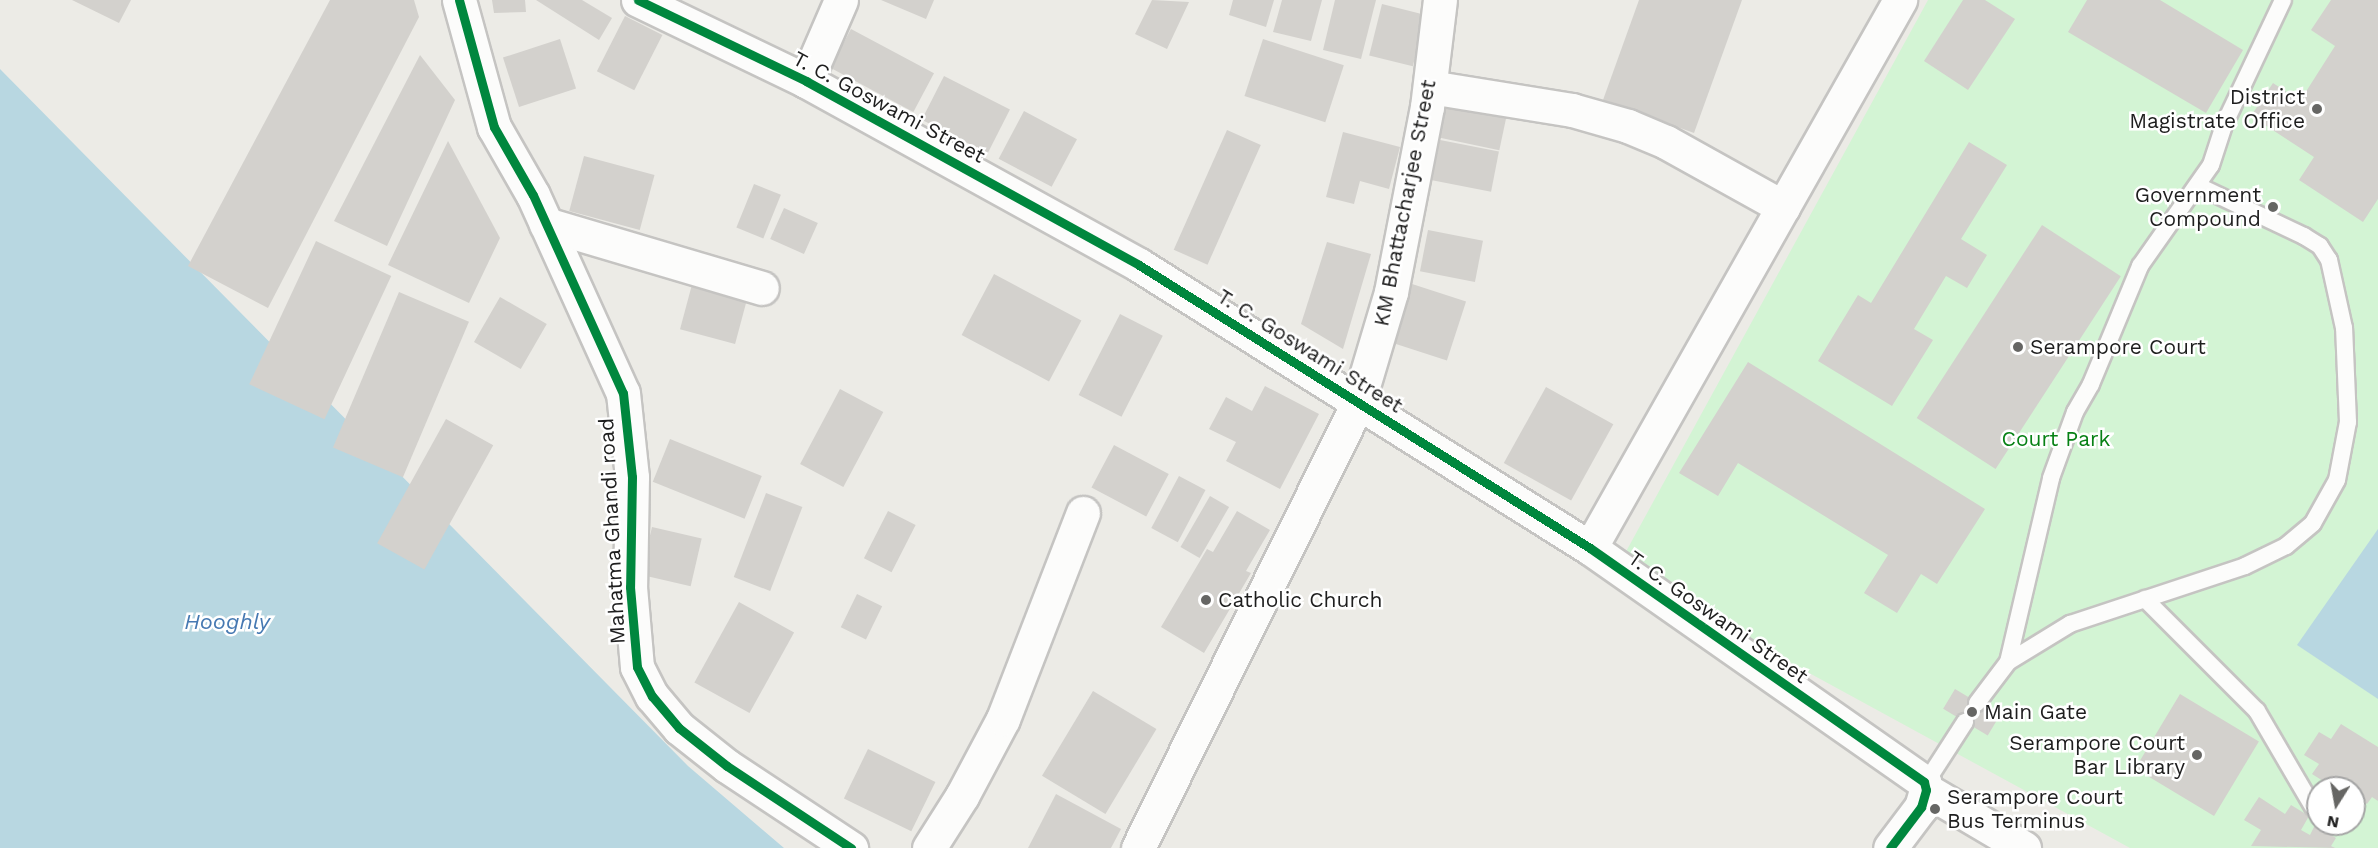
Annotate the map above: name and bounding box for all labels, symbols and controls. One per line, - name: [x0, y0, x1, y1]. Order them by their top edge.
- street label: T. C. Goswami Street: [789, 46, 989, 168]
- street label: KM Bhattacharjee Street: [1369, 78, 1441, 328]
- place label: District Magistrate Office: [2129, 84, 2305, 134]
- marker: District Magistrate Office: [2310, 102, 2324, 116]
- place label: Government Compound: [2135, 182, 2261, 232]
- marker: Government Compound: [2266, 200, 2280, 214]
- street label: T. C. Goswami Street: [1213, 284, 1407, 418]
- place label: Serampore Court: [2030, 334, 2206, 360]
- marker: Serampore Court: [2011, 340, 2025, 354]
- street label: Mahatma Ghandi road: [593, 417, 631, 645]
- park label: Court Park: [2001, 426, 2111, 452]
- street label: T. C. Goswami Street: [1623, 545, 1813, 689]
- place label: Catholic Church: [1218, 587, 1383, 613]
- marker: Catholic Church: [1199, 593, 1213, 607]
- water label: Hooghly: [184, 609, 270, 635]
- place label: Main Gate: [1984, 699, 2087, 725]
- marker: Main Gate: [1965, 705, 1979, 719]
- place label: Serampore Court Bar Library: [2009, 730, 2185, 780]
- marker: Serampore Court Bar Library: [2190, 748, 2204, 762]
- north arrow: [2306, 776, 2366, 836]
- place label: Serampore Court Bus Terminus: [1947, 784, 2123, 834]
- marker: Serampore Court Bus Terminus: [1928, 802, 1942, 816]
- text: N: [2325, 812, 2340, 833]

